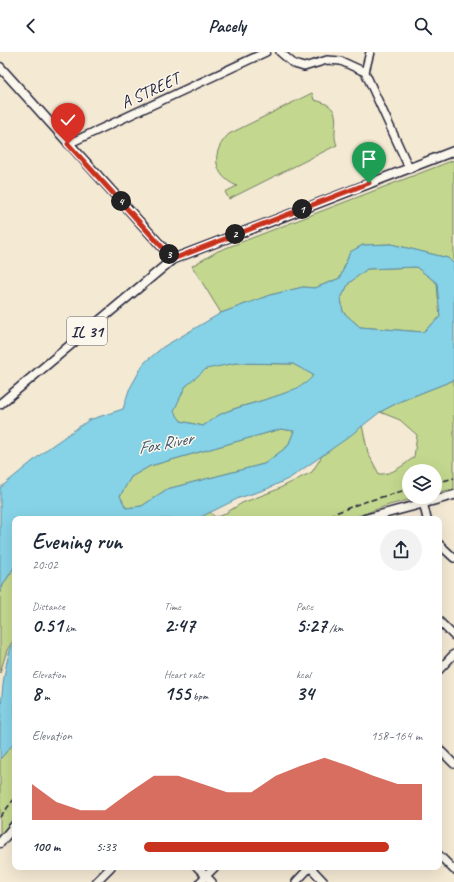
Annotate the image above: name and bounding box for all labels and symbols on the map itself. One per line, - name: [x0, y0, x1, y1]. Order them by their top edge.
- street label: A STREET: [118, 66, 186, 113]
- pin: [51, 103, 85, 144]
- pin: [352, 142, 386, 183]
- pin: 4: [111, 191, 131, 211]
- pin: 1: [292, 199, 312, 219]
- pin: 2: [225, 224, 245, 244]
- pin: 3: [159, 244, 179, 264]
- road number: IL 31: [67, 317, 107, 345]
- water label: Fox River: [136, 426, 198, 459]

